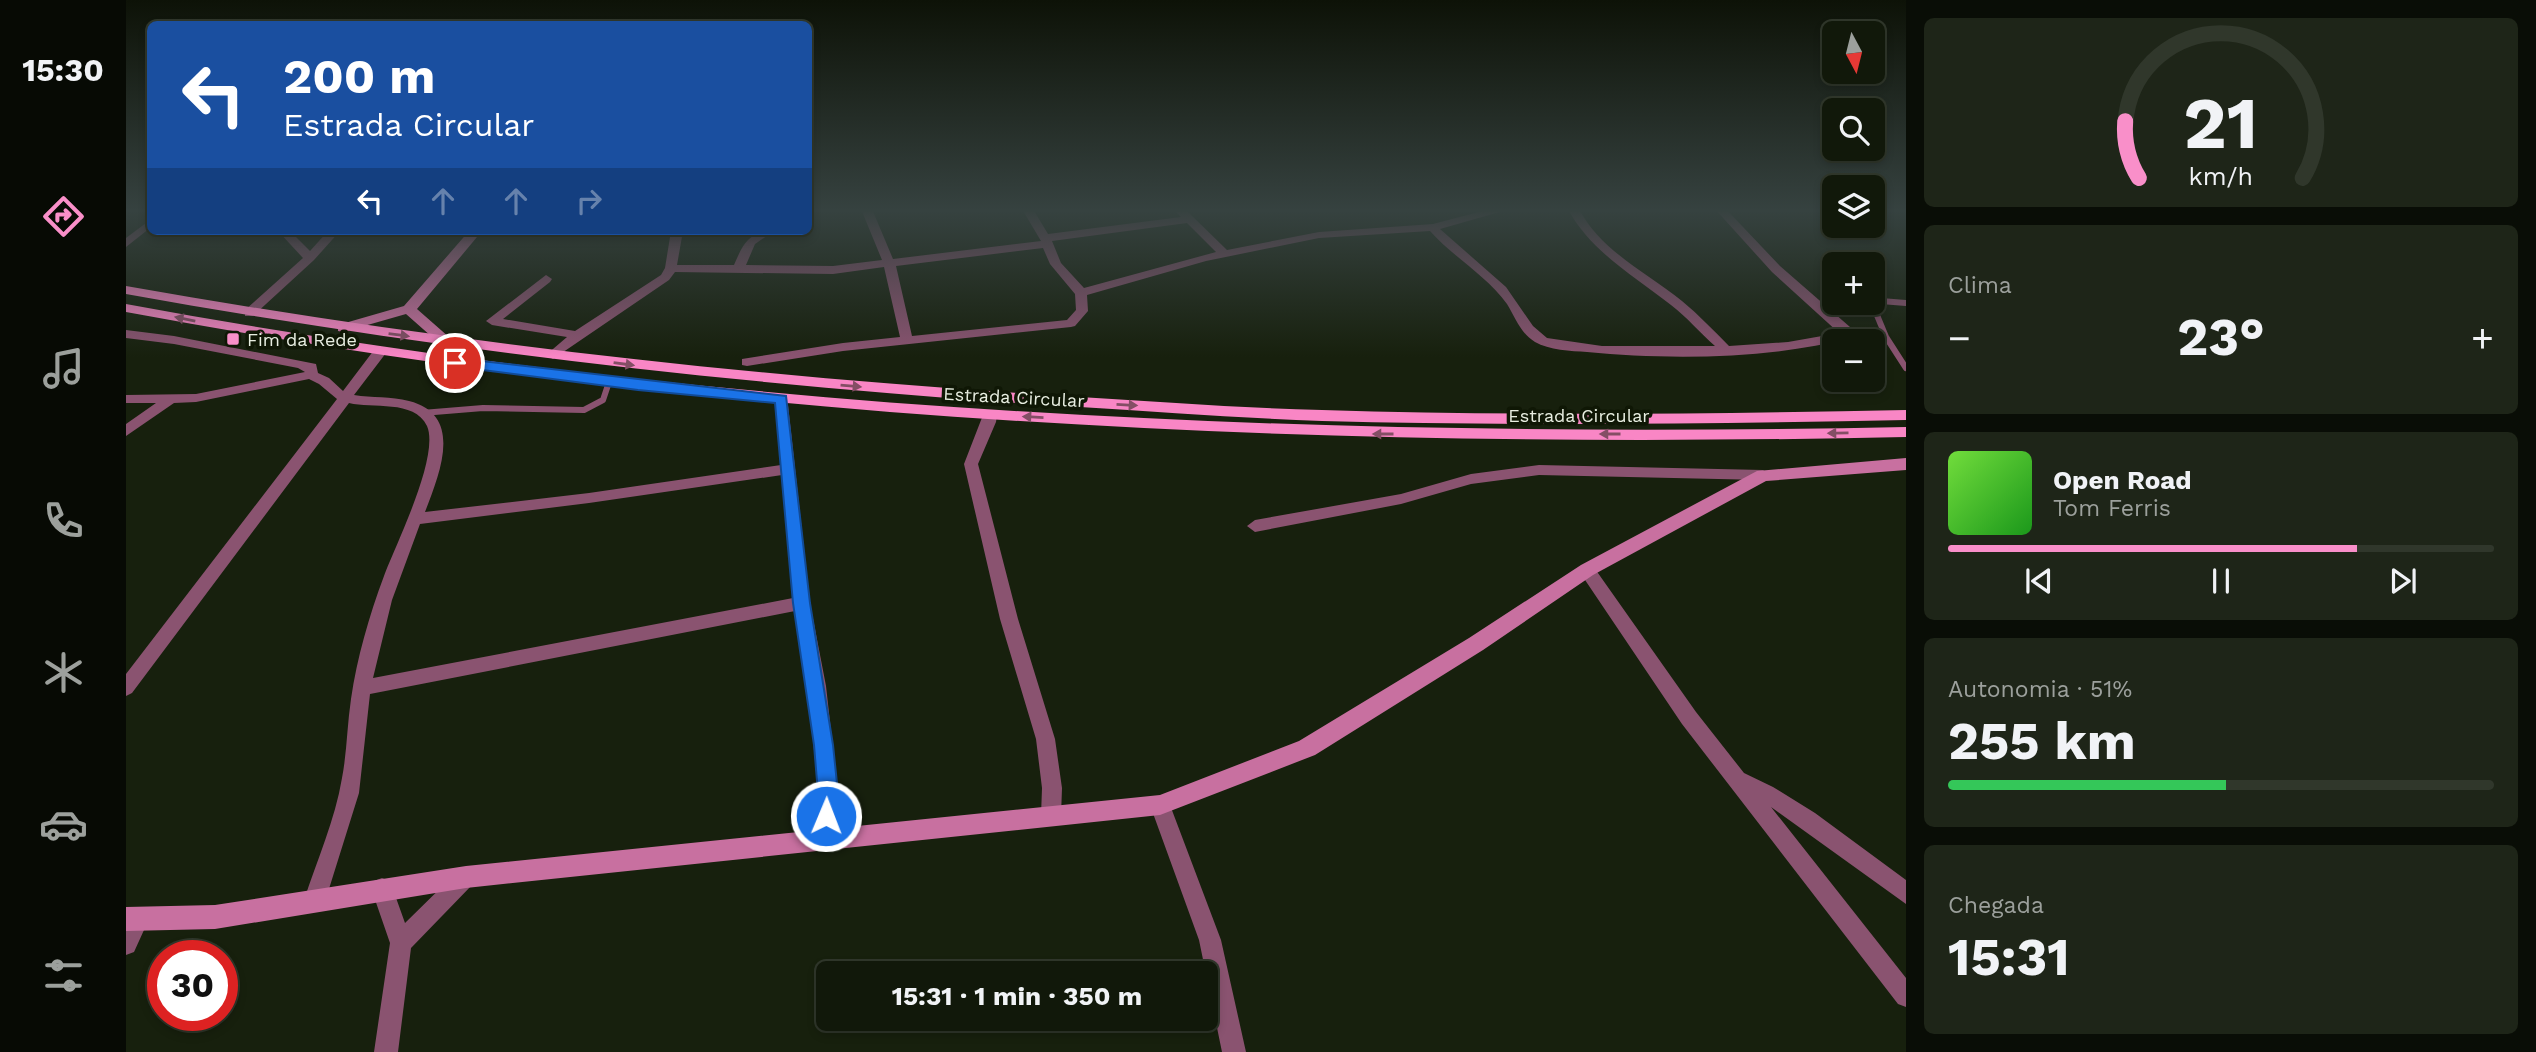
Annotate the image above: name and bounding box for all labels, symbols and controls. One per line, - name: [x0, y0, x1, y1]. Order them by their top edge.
- north arrow: [1822, 21, 1885, 84]
- map controls: [1822, 21, 1885, 392]
- text: 200 m: [283, 47, 435, 105]
- icon: left: [168, 49, 259, 140]
- text: 15:30: [22, 51, 104, 89]
- text: 21: [2184, 81, 2258, 167]
- button: search: [1822, 98, 1885, 161]
- text: Estrada Circular: [283, 106, 534, 144]
- text: km/h: [2189, 162, 2253, 191]
- button: layers: [1822, 175, 1885, 238]
- icon: left: [351, 182, 389, 220]
- icon: ahead: [424, 182, 462, 220]
- icon: ahead: [497, 182, 535, 220]
- icon: right: [570, 182, 608, 220]
- icon: directions: [39, 192, 88, 241]
- button: +: [1822, 252, 1885, 315]
- text: Clima: [1948, 272, 2012, 299]
- text: 23°: [2177, 307, 2265, 368]
- one-way arrow: [174, 314, 196, 325]
- text: −: [1948, 316, 1971, 360]
- text: +: [2471, 316, 2494, 360]
- place label: Fim da Rede: [247, 329, 357, 350]
- one-way arrow: [388, 329, 410, 340]
- button: −: [1822, 329, 1885, 392]
- marker: Fim da Rede: [225, 331, 241, 347]
- pin: [425, 333, 485, 393]
- icon: music: [39, 344, 88, 393]
- icon: arrive: [436, 344, 474, 382]
- one-way arrow: [614, 359, 636, 370]
- one-way arrow: [840, 381, 862, 392]
- street label: Estrada Circular: [943, 383, 1085, 411]
- one-way arrow: [1116, 399, 1138, 410]
- street label: Estrada Circular: [1508, 405, 1650, 426]
- one-way arrow: [1022, 412, 1044, 423]
- one-way arrow: [1827, 427, 1849, 439]
- one-way arrow: [1372, 428, 1394, 440]
- one-way arrow: [1599, 428, 1621, 440]
- text: Open Road: [2053, 465, 2191, 495]
- text: Tom Ferris: [2053, 495, 2171, 522]
- icon: phone: [39, 496, 88, 545]
- icon: previous: [2020, 562, 2058, 600]
- icon: pause: [2202, 562, 2240, 600]
- icon: next: [2384, 562, 2422, 600]
- icon: climate: [39, 648, 88, 697]
- text: Autonomia · 51%: [1948, 676, 2132, 703]
- text: 255 km: [1948, 711, 2136, 772]
- position arrow: [789, 779, 863, 853]
- icon: car: [39, 800, 88, 849]
- text: Chegada: [1948, 892, 2044, 919]
- text: 15:31: [1948, 927, 2070, 988]
- speed limit sign: 30: [147, 940, 238, 1031]
- icon: filters: [39, 951, 88, 1000]
- text: 15:31 · 1 min · 350 m: [892, 981, 1142, 1011]

